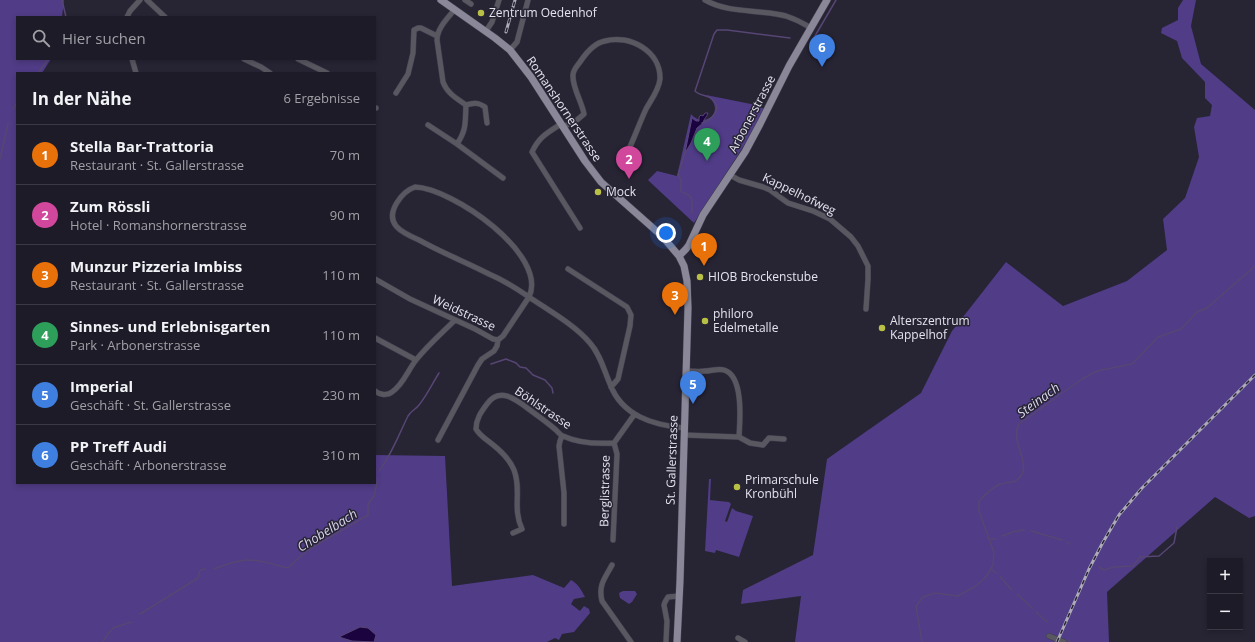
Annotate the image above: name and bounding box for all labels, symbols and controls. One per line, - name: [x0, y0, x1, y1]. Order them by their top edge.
- place label: Zentrum Oedenhof: [489, 4, 598, 21]
- marker: Zentrum Oedenhof: [476, 8, 486, 18]
- search box: [16, 16, 376, 60]
- icon: search: [30, 27, 52, 49]
- text: Hier suchen: [62, 28, 146, 48]
- pin: 6: [809, 34, 835, 67]
- street label: Romanshornerstrasse: [523, 53, 606, 165]
- street label: Arbonerstrasse: [724, 72, 779, 156]
- text: In der Nähe: [32, 87, 131, 110]
- text: 6 Ergebnisse: [283, 89, 360, 107]
- pin: 4: [694, 128, 720, 161]
- text: Stella Bar-Trattoria: [70, 136, 214, 156]
- text: 1: [41, 146, 49, 164]
- text: 70 m: [330, 146, 360, 164]
- pin: 2: [616, 146, 642, 179]
- text: Restaurant · St. Gallerstrasse: [70, 156, 244, 174]
- street label: Kappelhofweg: [760, 168, 839, 219]
- place label: Mock: [606, 183, 637, 200]
- marker: Mock: [593, 187, 603, 197]
- text: Zum Rössli: [70, 196, 150, 216]
- text: 2: [41, 206, 49, 224]
- text: 90 m: [330, 206, 360, 224]
- text: Hotel · Romanshornerstrasse: [70, 216, 247, 234]
- your location: [656, 223, 676, 243]
- pin: 1: [691, 233, 717, 266]
- text: Munzur Pizzeria Imbiss: [70, 256, 242, 276]
- text: 3: [41, 266, 49, 284]
- text: 110 m: [322, 266, 360, 284]
- place label: HIOB Brockenstube: [708, 268, 818, 285]
- marker: HIOB Brockenstube: [695, 272, 705, 282]
- text: Restaurant · St. Gallerstrasse: [70, 276, 244, 294]
- pin: 3: [662, 282, 688, 315]
- street label: Weidstrasse: [430, 290, 499, 335]
- place label: philoro Edelmetalle: [713, 305, 779, 336]
- place label: Alterszentrum Kappelhof: [890, 312, 970, 343]
- text: Sinnes- und Erlebnisgarten: [70, 316, 270, 336]
- marker: philoro Edelmetalle: [700, 316, 710, 326]
- marker: Alterszentrum Kappelhof: [877, 323, 887, 333]
- text: 4: [41, 326, 49, 344]
- text: 110 m: [322, 326, 360, 344]
- text: Park · Arbonerstrasse: [70, 336, 200, 354]
- pin: 5: [680, 371, 706, 404]
- text: Imperial: [70, 376, 133, 396]
- water label: Steinach: [1013, 378, 1063, 422]
- street label: Böhlstrasse: [512, 382, 575, 433]
- text: 5: [41, 386, 49, 404]
- text: 230 m: [322, 386, 360, 404]
- text: Geschäft · St. Gallerstrasse: [70, 396, 231, 414]
- street label: St. Gallerstrasse: [661, 414, 682, 505]
- text: PP Treff Audi: [70, 436, 167, 456]
- text: 6: [41, 446, 49, 464]
- text: 310 m: [322, 446, 360, 464]
- street label: Berglistrasse: [595, 455, 614, 527]
- text: Geschäft · Arbonerstrasse: [70, 456, 227, 474]
- place label: Primarschule Kronbühl: [745, 471, 819, 502]
- marker: Primarschule Kronbühl: [732, 482, 742, 492]
- water label: Chobelbach: [293, 504, 361, 556]
- map controls: [1207, 558, 1243, 630]
- button: +: [1207, 558, 1243, 594]
- button: −: [1207, 594, 1243, 630]

